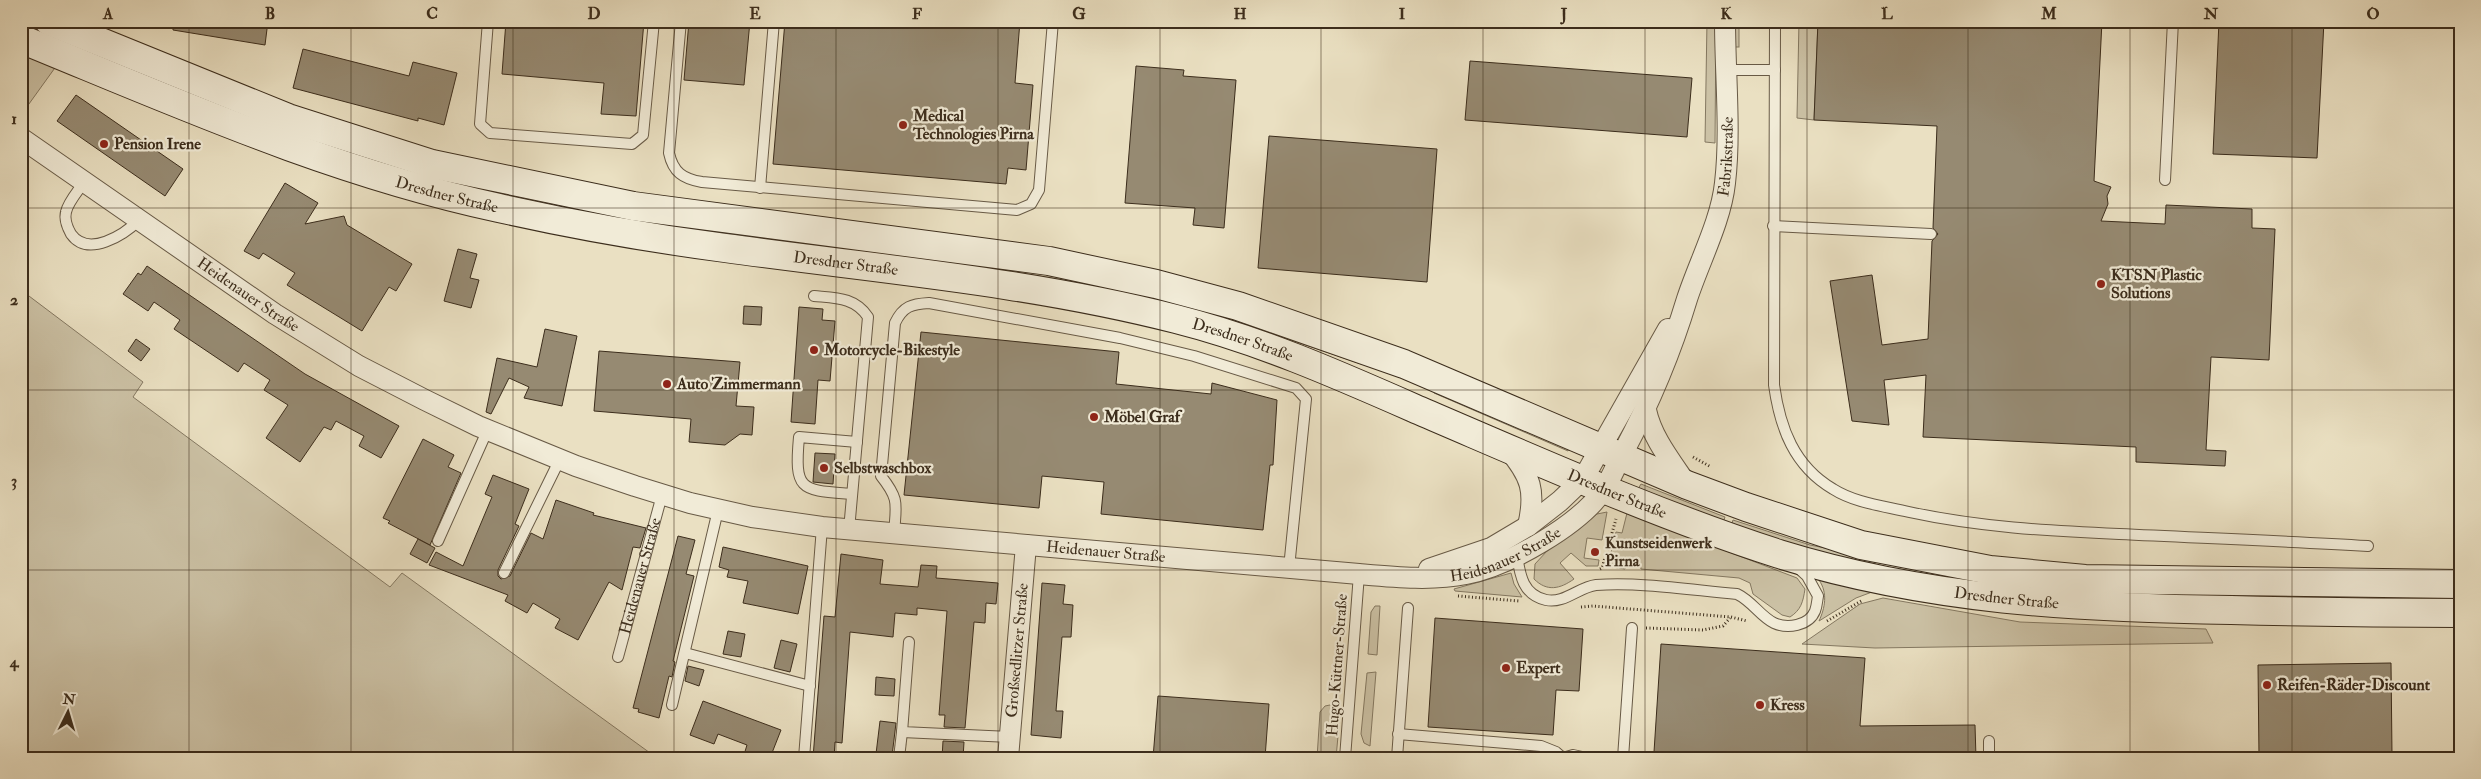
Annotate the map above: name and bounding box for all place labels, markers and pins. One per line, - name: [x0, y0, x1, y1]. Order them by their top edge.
- place label: Medical Technologies Pirna: [912, 106, 1034, 145]
- marker: Medical Technologies Pirna: [897, 119, 909, 131]
- place label: Pension Irene: [114, 134, 201, 154]
- marker: Pension Irene: [98, 138, 110, 150]
- place label: KTSN Plastic Solutions: [2111, 265, 2202, 303]
- marker: KTSN Plastic Solutions: [2095, 278, 2107, 290]
- place label: Motorcycle-Bikestyle: [823, 340, 960, 361]
- marker: Motorcycle-Bikestyle: [808, 344, 820, 356]
- place label: Auto Zimmermann: [676, 374, 801, 394]
- marker: Auto Zimmermann: [661, 378, 673, 390]
- place label: Möbel Graf: [1103, 407, 1183, 427]
- marker: Möbel Graf: [1088, 411, 1100, 423]
- place label: Selbstwaschbox: [834, 458, 932, 478]
- marker: Selbstwaschbox: [818, 462, 830, 474]
- place label: Kunstseidenwerk Pirna: [1605, 533, 1712, 571]
- marker: Kunstseidenwerk Pirna: [1589, 546, 1601, 558]
- place label: Expert: [1516, 658, 1561, 679]
- marker: Expert: [1500, 662, 1512, 674]
- place label: Reifen-Räder-Discount: [2277, 675, 2431, 695]
- marker: Reifen-Räder-Discount: [2261, 679, 2273, 691]
- place label: Kress: [1770, 695, 1805, 715]
- marker: Kress: [1754, 699, 1766, 711]

